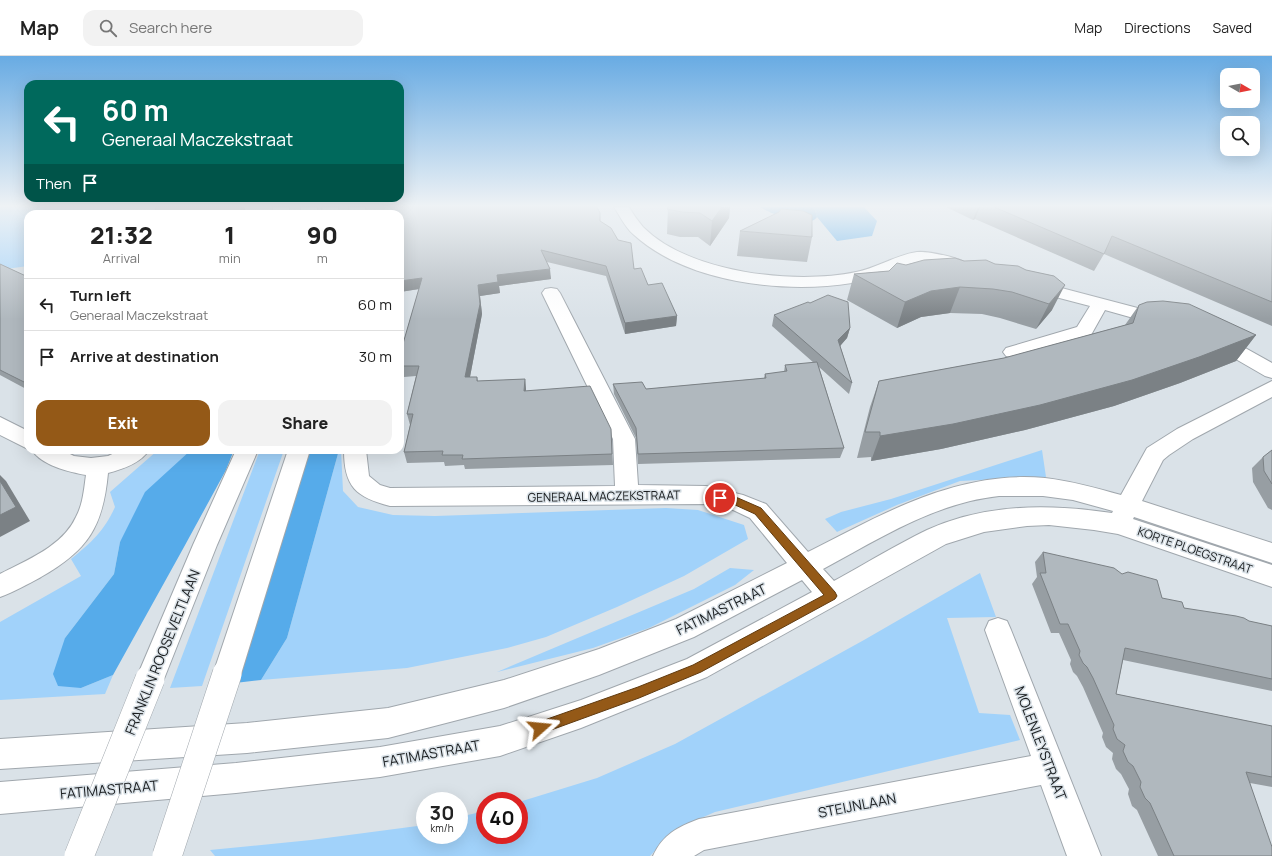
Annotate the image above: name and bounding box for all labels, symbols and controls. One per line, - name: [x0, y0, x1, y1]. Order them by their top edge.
- search box: [83, 10, 363, 46]
- text: Map: [20, 15, 59, 41]
- icon: search: [97, 17, 119, 39]
- text: Search here: [129, 17, 212, 38]
- text: Map: [1074, 18, 1102, 37]
- text: Directions: [1124, 18, 1191, 37]
- text: Saved: [1213, 18, 1252, 37]
- north arrow: [1220, 68, 1260, 108]
- map controls: [1220, 68, 1260, 156]
- text: 60 m: [102, 91, 169, 129]
- icon: left: [36, 96, 88, 148]
- button: search: [1220, 116, 1260, 156]
- text: Generaal Maczekstraat: [102, 127, 293, 151]
- icon: arrive: [79, 172, 101, 194]
- text: Then: [36, 173, 71, 194]
- text: 21:32: [90, 218, 153, 251]
- text: 1: [224, 218, 235, 251]
- text: 90: [307, 218, 338, 251]
- text: Arrival: [103, 249, 140, 267]
- text: min: [219, 249, 241, 267]
- text: m: [317, 249, 328, 267]
- text: Turn left: [70, 285, 132, 306]
- icon: left: [36, 294, 58, 316]
- text: 60 m: [358, 294, 392, 315]
- text: Generaal Maczekstraat: [70, 306, 208, 324]
- icon: arrive: [36, 346, 58, 368]
- text: Arrive at destination: [70, 346, 219, 367]
- text: 30 m: [359, 346, 392, 367]
- button: Exit: [36, 400, 210, 446]
- button: Share: [218, 400, 392, 446]
- pin: [703, 481, 737, 515]
- street label: GENERAAL MACZEKSTRAAT: [528, 486, 681, 506]
- icon: arrive: [709, 487, 731, 509]
- street label: KORTE PLOEGSTRAAT: [1135, 522, 1255, 578]
- street label: FRANKLIN ROOSEVELTLAAN: [120, 567, 204, 737]
- street label: FATIMASTRAAT: [673, 579, 770, 639]
- street label: MOLENLEYSTRAAT: [1011, 683, 1072, 803]
- position arrow: [519, 707, 561, 749]
- street label: FATIMASTRAAT: [381, 735, 482, 771]
- street label: FATIMASTRAAT: [59, 775, 160, 803]
- street label: STEIJNLAAN: [816, 788, 898, 822]
- speed limit sign: 40: [476, 792, 528, 844]
- text: 30: [430, 799, 454, 826]
- text: km/h: [430, 821, 454, 835]

